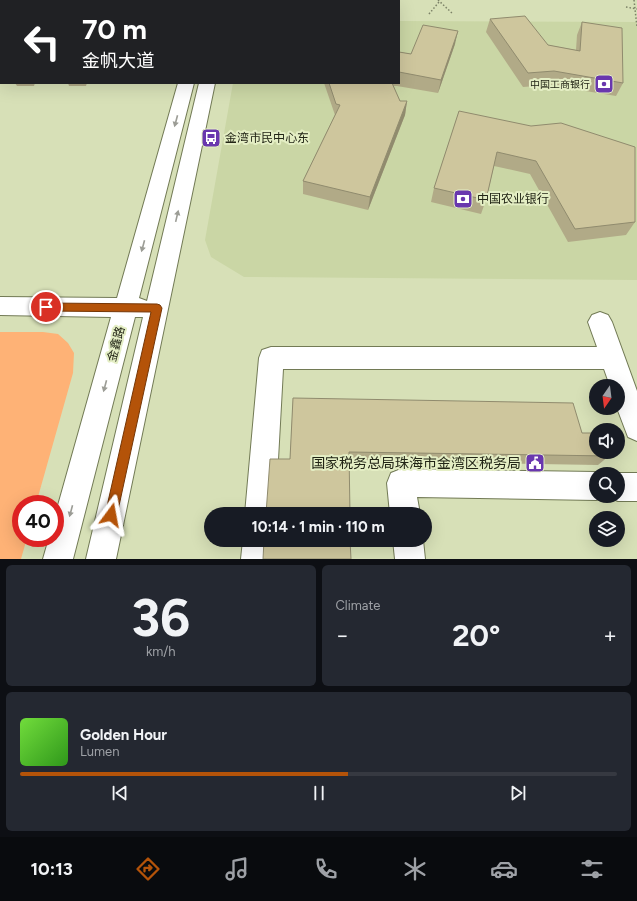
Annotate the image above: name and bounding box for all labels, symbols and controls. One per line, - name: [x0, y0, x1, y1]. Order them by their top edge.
- text: 70 m: [82, 12, 147, 46]
- icon: left: [16, 16, 68, 68]
- text: 金帆大道: [82, 50, 154, 72]
- bank icon: 中国工商银行: [593, 73, 615, 95]
- place label: 中国工商银行: [530, 78, 590, 91]
- one-way arrow: [173, 115, 179, 127]
- bus stop icon: 金湾市民中心东: [200, 127, 222, 149]
- place label: 金湾市民中心东: [225, 131, 309, 145]
- bank icon: 中国农业银行: [452, 188, 474, 210]
- place label: 中国农业银行: [477, 192, 549, 206]
- one-way arrow: [175, 210, 181, 222]
- one-way arrow: [139, 240, 145, 252]
- pin: [29, 290, 63, 324]
- icon: arrive: [35, 296, 57, 318]
- street label: 金鑫路: [105, 325, 127, 363]
- north arrow: [589, 379, 625, 415]
- map controls: [589, 379, 625, 547]
- one-way arrow: [102, 380, 108, 392]
- button: sound: [589, 423, 625, 459]
- public building icon: 国家税务总局珠海市金湾区税务局: [524, 452, 546, 474]
- place label: 国家税务总局珠海市金湾区税务局: [311, 455, 521, 472]
- button: search: [589, 467, 625, 503]
- position arrow: [90, 494, 132, 536]
- speed limit sign: 40: [12, 495, 64, 547]
- one-way arrow: [68, 506, 74, 518]
- button: layers: [589, 511, 625, 547]
- text: 10:14 · 1 min · 110 m: [252, 518, 384, 536]
- text: 36: [131, 587, 190, 649]
- text: Climate: [336, 598, 380, 613]
- text: 20°: [452, 617, 500, 654]
- text: −: [336, 622, 349, 649]
- text: +: [603, 622, 617, 649]
- text: km/h: [146, 644, 176, 659]
- text: Golden Hour: [80, 726, 167, 744]
- text: Lumen: [80, 744, 119, 759]
- icon: previous: [109, 782, 131, 804]
- icon: pause: [308, 782, 330, 804]
- icon: next: [507, 782, 529, 804]
- icon: directions: [134, 855, 162, 883]
- icon: music: [223, 855, 251, 883]
- icon: phone: [312, 855, 340, 883]
- icon: climate: [401, 855, 429, 883]
- icon: car: [490, 855, 518, 883]
- icon: filters: [578, 855, 606, 883]
- text: 10:13: [30, 858, 73, 880]

